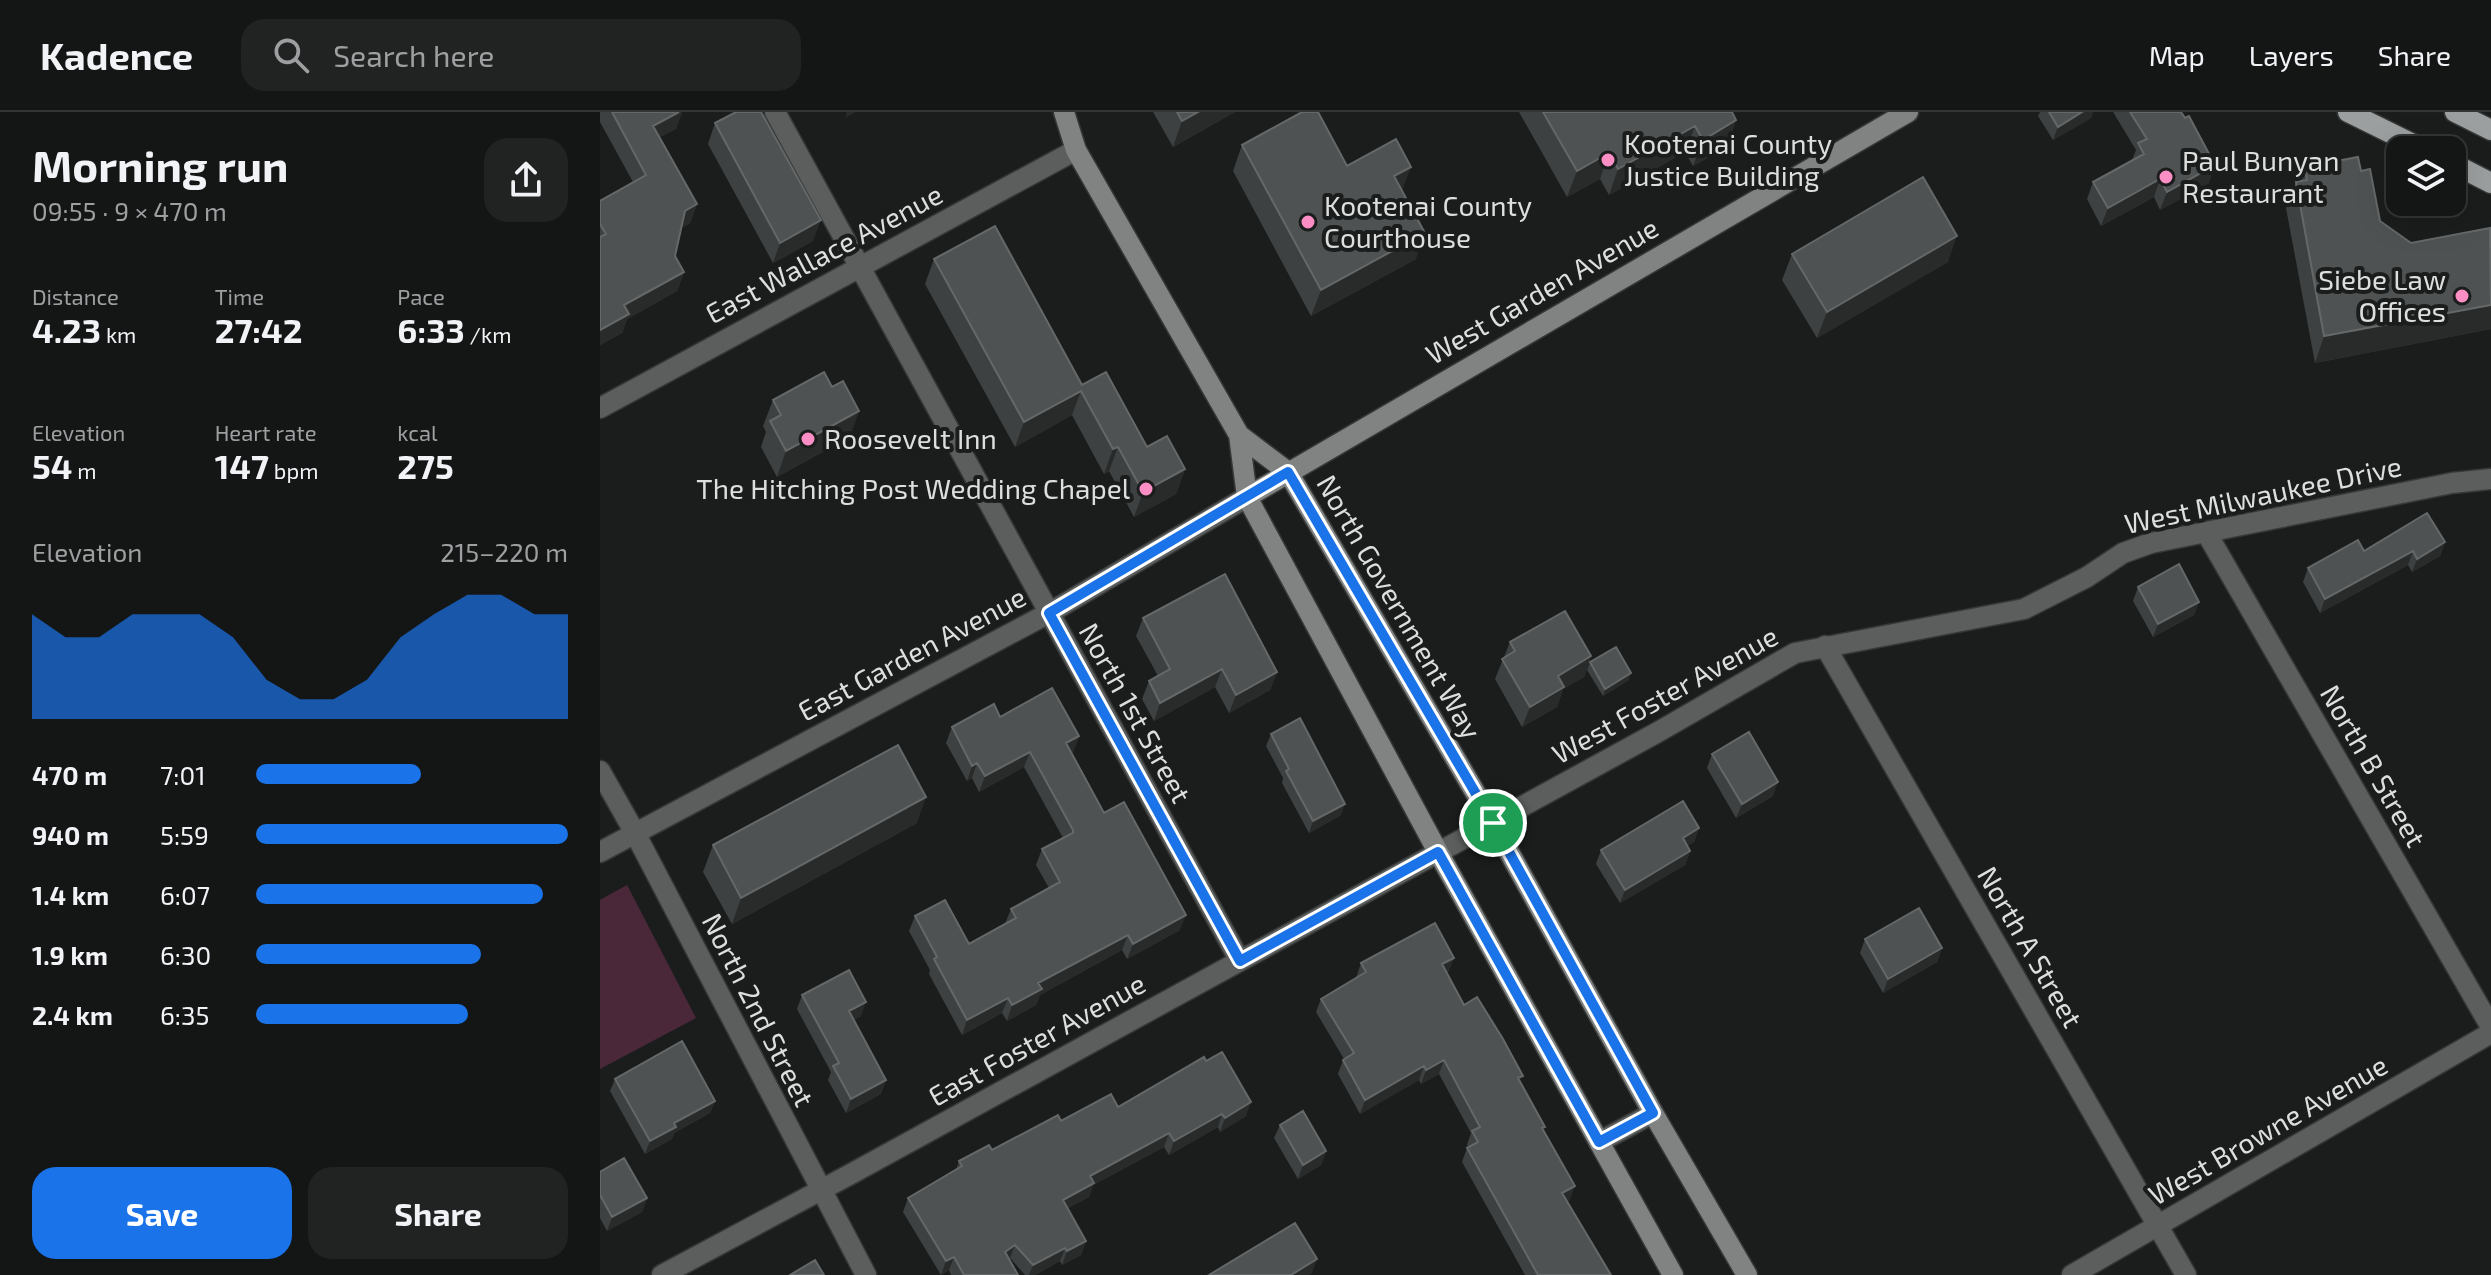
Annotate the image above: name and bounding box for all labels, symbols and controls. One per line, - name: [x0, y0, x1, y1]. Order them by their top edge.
- search box: [241, 19, 801, 91]
- text: Kadence: [40, 32, 193, 78]
- icon: search: [269, 33, 313, 77]
- text: Search here: [333, 37, 494, 73]
- text: Map: [2149, 38, 2205, 72]
- text: Layers: [2249, 38, 2334, 72]
- text: Share: [2378, 38, 2451, 72]
- place label: Kootenai County Justice Building: [1624, 126, 1832, 192]
- map controls: [2386, 136, 2466, 216]
- button: layers: [2386, 136, 2466, 216]
- text: Morning run: [32, 138, 288, 191]
- button: share: [484, 138, 568, 222]
- place label: Paul Bunyan Restaurant: [2182, 143, 2340, 209]
- marker: Kootenai County Justice Building: [1599, 151, 1617, 169]
- marker: Paul Bunyan Restaurant: [2157, 168, 2175, 186]
- street label: East Wallace Avenue: [699, 176, 948, 330]
- place label: Kootenai County Courthouse: [1324, 188, 1532, 254]
- text: 09:55 · 9 × 470 m: [32, 195, 227, 226]
- street label: West Garden Avenue: [1419, 210, 1664, 371]
- marker: Kootenai County Courthouse: [1299, 213, 1317, 231]
- place label: Siebe Law Offices: [2318, 262, 2446, 328]
- text: Distance: [32, 283, 119, 309]
- text: Time: [215, 283, 264, 309]
- text: Pace: [397, 283, 445, 309]
- marker: Siebe Law Offices: [2453, 287, 2471, 305]
- text: 4.23: [32, 309, 101, 350]
- text: 27:42: [215, 309, 303, 350]
- text: 6:33: [397, 309, 465, 350]
- text: km: [101, 321, 136, 347]
- text: /km: [465, 321, 511, 347]
- text: Elevation: [32, 419, 125, 445]
- text: Heart rate: [215, 419, 316, 445]
- text: kcal: [397, 419, 438, 445]
- place label: Roosevelt Inn: [824, 421, 997, 455]
- marker: Roosevelt Inn: [799, 430, 817, 448]
- text: 54: [32, 445, 72, 486]
- text: 147: [215, 445, 269, 486]
- text: 275: [397, 445, 454, 486]
- street label: West Milwaukee Drive: [2121, 448, 2405, 540]
- text: m: [72, 457, 97, 483]
- text: bpm: [269, 457, 318, 483]
- street label: North Government Way: [1310, 468, 1490, 745]
- place label: The Hitching Post Wedding Chapel: [696, 471, 1131, 505]
- marker: The Hitching Post Wedding Chapel: [1137, 480, 1155, 498]
- text: Elevation: [32, 536, 142, 567]
- text: 215–220 m: [440, 536, 568, 567]
- street label: East Garden Avenue: [792, 579, 1031, 727]
- street label: North 1st Street: [1072, 617, 1199, 808]
- street label: West Foster Avenue: [1546, 618, 1783, 770]
- street label: North B Street: [2314, 678, 2434, 853]
- text: 470 m: [32, 759, 107, 790]
- text: 7:01: [160, 759, 205, 790]
- pin: [1459, 789, 1527, 857]
- icon: arrive: [1471, 801, 1515, 845]
- text: 940 m: [32, 819, 109, 850]
- text: 5:59: [160, 819, 209, 850]
- street label: North A Street: [1971, 860, 2091, 1033]
- text: 1.4 km: [32, 879, 109, 910]
- text: 6:07: [160, 879, 210, 910]
- street label: North 2nd Street: [696, 907, 822, 1112]
- text: 1.9 km: [32, 939, 108, 970]
- text: 6:30: [160, 939, 211, 970]
- street label: East Foster Avenue: [922, 965, 1151, 1113]
- text: 2.4 km: [32, 999, 113, 1030]
- text: 6:35: [160, 999, 209, 1030]
- street label: West Browne Avenue: [2142, 1047, 2393, 1211]
- button: Save: [32, 1167, 292, 1259]
- button: Share: [308, 1167, 568, 1259]

